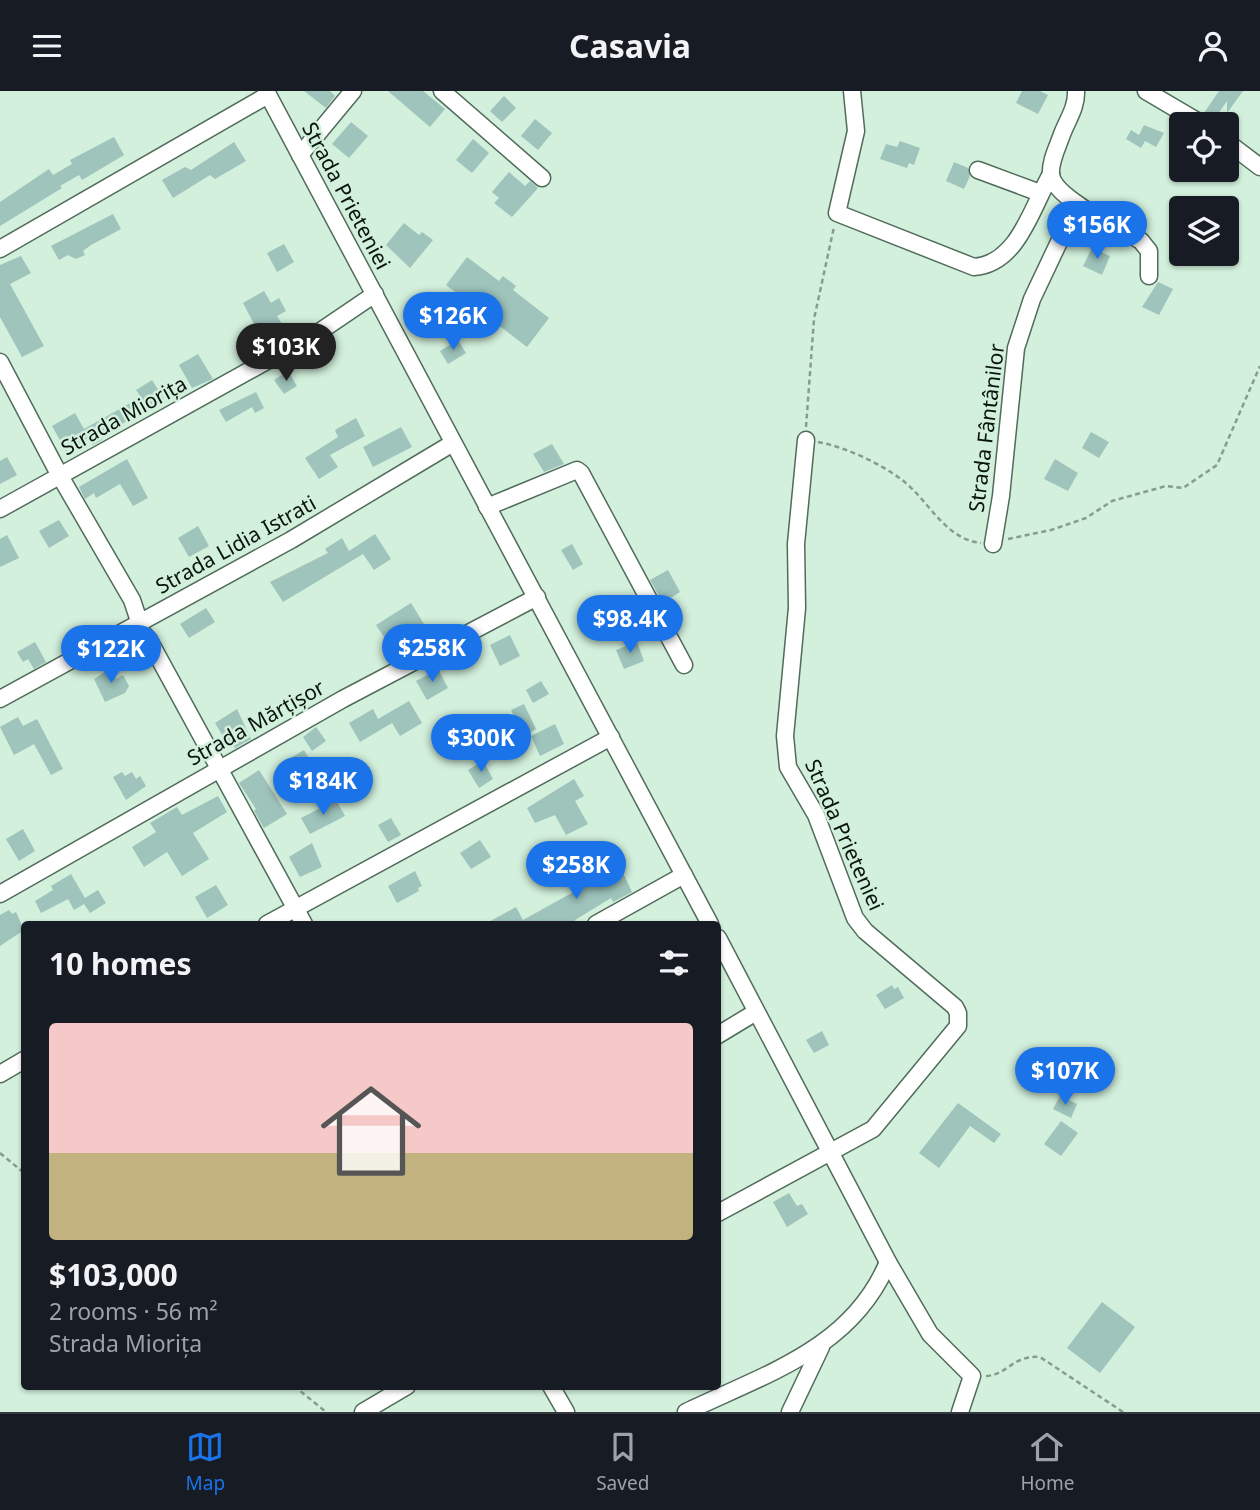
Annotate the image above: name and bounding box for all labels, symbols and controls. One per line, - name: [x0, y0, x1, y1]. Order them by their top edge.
- text: Casavia: [569, 24, 691, 67]
- icon: menu: [28, 27, 66, 65]
- icon: person: [1194, 27, 1232, 65]
- map controls: [1169, 112, 1239, 266]
- button: locate: [1169, 112, 1239, 182]
- street label: Strada Prieteniei: [296, 117, 398, 274]
- button: layers: [1169, 196, 1239, 266]
- pin: $156K: [1048, 201, 1146, 261]
- text: $156K: [1063, 208, 1131, 240]
- pin: $126K: [404, 293, 502, 352]
- text: $126K: [419, 299, 487, 331]
- pin: $103K: [237, 323, 335, 383]
- text: $103K: [252, 330, 320, 362]
- street label: Strada Fântânilor: [962, 342, 1010, 514]
- street label: Strada Miorița: [56, 369, 191, 461]
- street label: Strada Lidia Istrati: [150, 488, 321, 600]
- pin: $98.4K: [573, 595, 687, 655]
- text: $98.4K: [593, 602, 667, 634]
- pin: $122K: [62, 625, 160, 685]
- pin: $258K: [383, 625, 481, 684]
- text: $258K: [398, 631, 466, 663]
- text: $122K: [77, 632, 145, 664]
- street label: Strada Mărțișor: [182, 673, 330, 772]
- pin: $300K: [432, 715, 530, 774]
- text: $300K: [447, 721, 515, 753]
- street label: Strada Prieteniei: [799, 754, 891, 915]
- pin: $184K: [274, 757, 372, 817]
- text: $184K: [289, 764, 357, 796]
- pin: $258K: [527, 841, 625, 901]
- text: $258K: [542, 848, 610, 880]
- text: 10 homes: [49, 943, 192, 984]
- icon: filters: [655, 944, 693, 982]
- pin: $107K: [1016, 1047, 1114, 1107]
- text: $107K: [1031, 1054, 1099, 1086]
- icon: home: [308, 1068, 434, 1194]
- text: $103,000: [49, 1254, 178, 1295]
- text: 2 rooms · 56 m²: [49, 1295, 218, 1327]
- text: Strada Miorița: [49, 1327, 202, 1359]
- tab: Map: [186, 1428, 225, 1496]
- tab: Saved: [596, 1428, 649, 1496]
- tab: Home: [1020, 1428, 1074, 1496]

